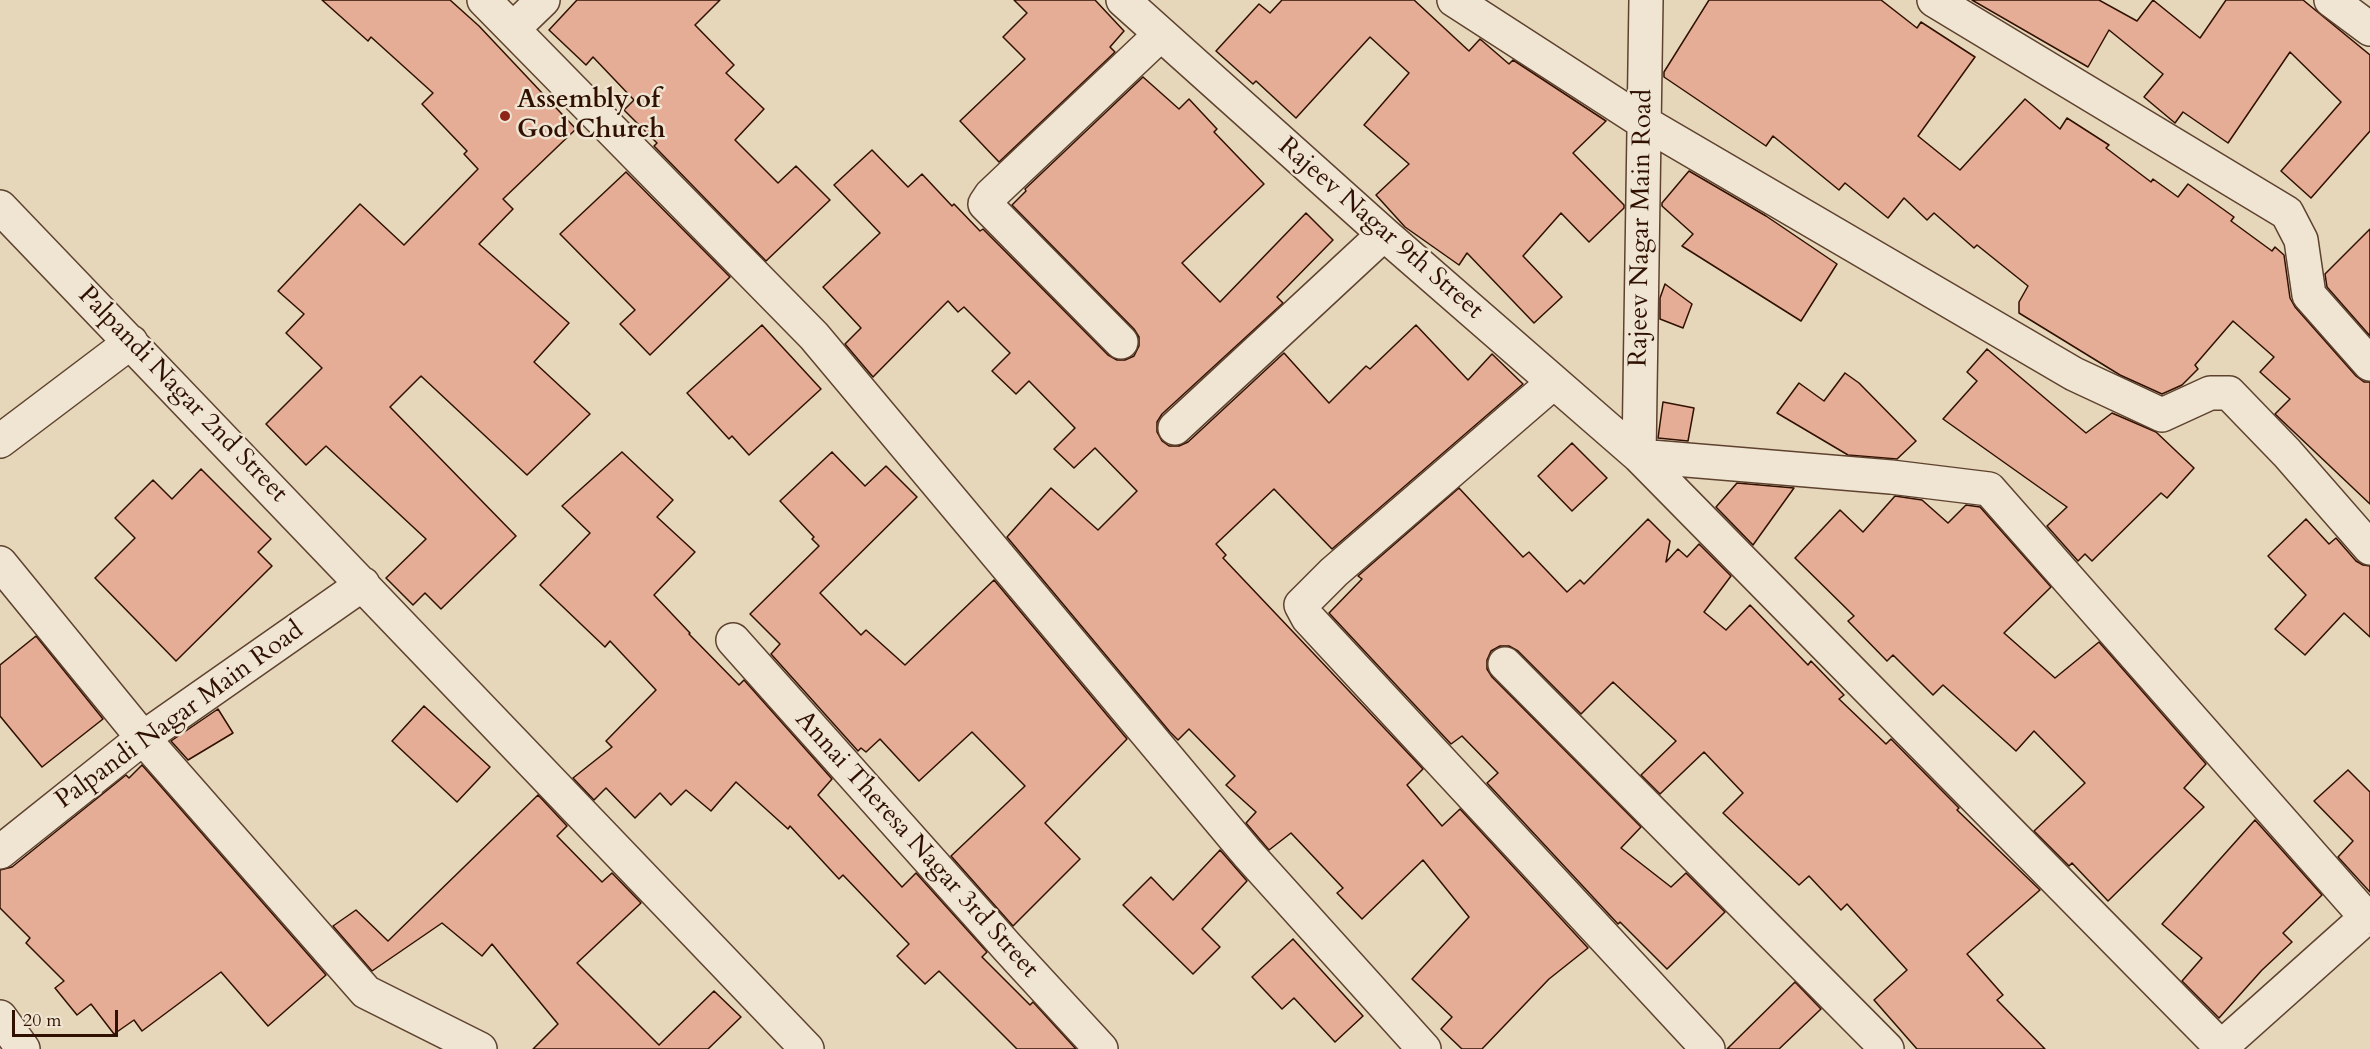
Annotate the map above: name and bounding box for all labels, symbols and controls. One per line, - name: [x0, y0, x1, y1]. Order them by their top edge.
- place label: Assembly of God Church: [517, 85, 665, 146]
- street label: Rajeev Nagar Main Road: [1624, 89, 1660, 367]
- marker: Assembly of God Church: [498, 109, 512, 123]
- street label: Rajeev Nagar 9th Street: [1271, 131, 1489, 327]
- street label: Palpandi Nagar 2nd Street: [71, 280, 293, 510]
- street label: Palpandi Nagar Main Road: [50, 616, 310, 816]
- street label: Annai Theresa Nagar 3rd Street: [788, 705, 1044, 985]
- scale bar: [15, 998, 122, 1036]
- text: 20 m: [23, 1008, 62, 1033]

